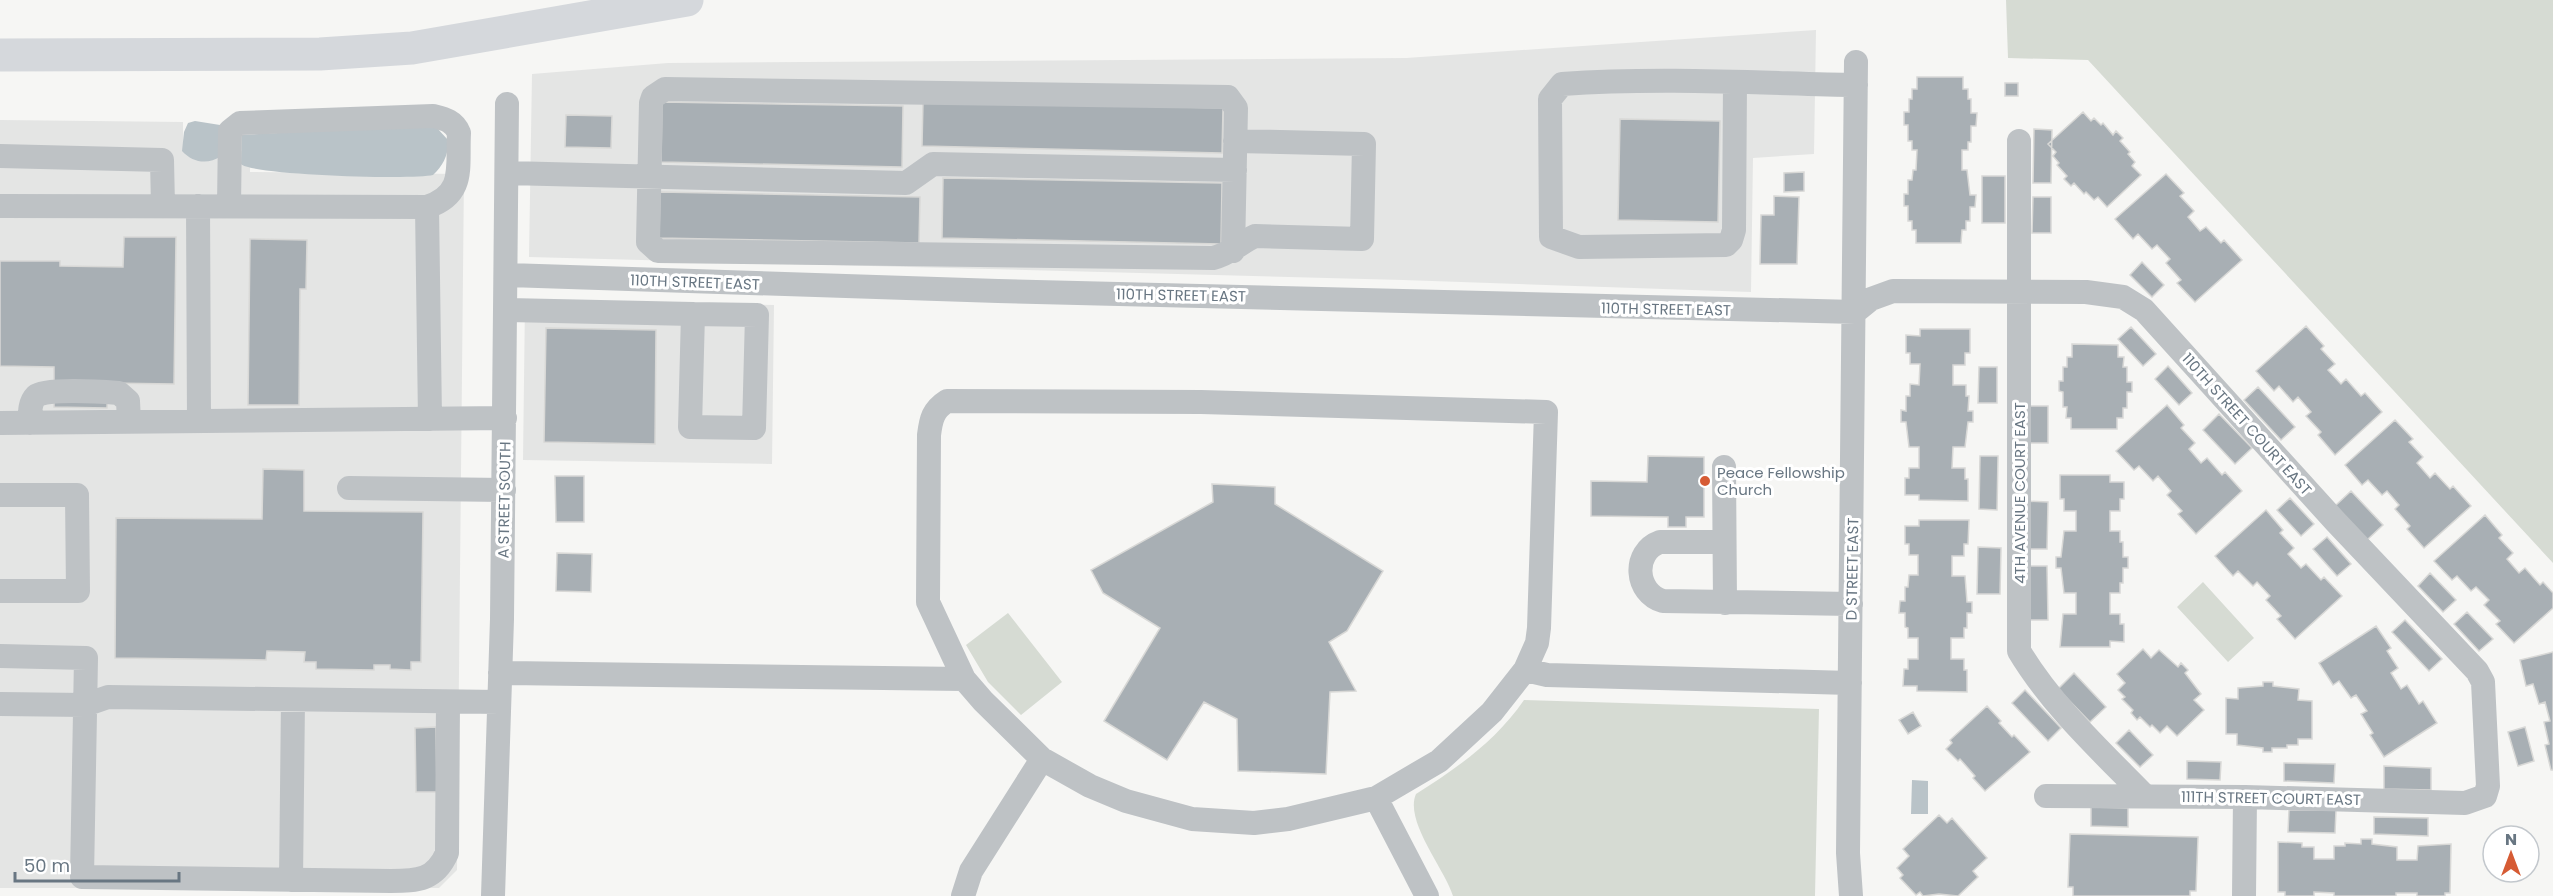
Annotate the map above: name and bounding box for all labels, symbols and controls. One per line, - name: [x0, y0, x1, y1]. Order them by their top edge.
- street label: 110TH STREET EAST: [630, 269, 760, 295]
- street label: 110TH STREET EAST: [1116, 283, 1246, 307]
- street label: 110TH STREET EAST: [1601, 297, 1731, 321]
- street label: 110TH STREET COURT EAST: [2177, 348, 2317, 500]
- street label: 4TH AVENUE COURT EAST: [2009, 402, 2030, 584]
- street label: A STREET SOUTH: [492, 441, 516, 559]
- place label: Peace Fellowship Church: [1717, 462, 1845, 500]
- marker: Peace Fellowship Church: [1698, 474, 1712, 488]
- street label: D STREET EAST: [1841, 517, 1863, 621]
- street label: 111TH STREET COURT EAST: [2181, 786, 2361, 810]
- north arrow: [2481, 824, 2541, 884]
- text: N: [2505, 828, 2517, 851]
- scale bar: [15, 845, 178, 883]
- text: 50 m: [24, 853, 70, 878]

